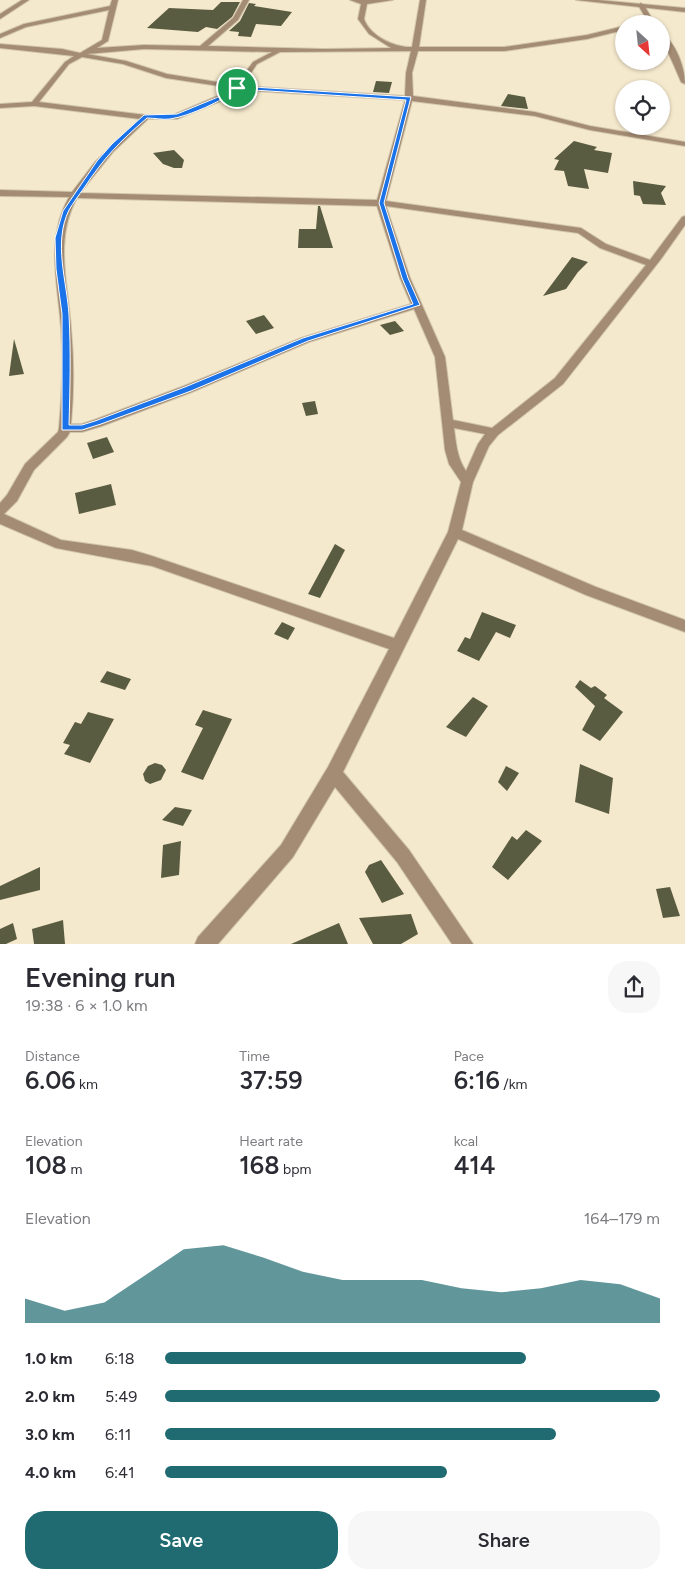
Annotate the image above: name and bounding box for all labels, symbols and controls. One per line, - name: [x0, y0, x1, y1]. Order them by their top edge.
- north arrow: [615, 15, 670, 70]
- map controls: [615, 15, 670, 135]
- pin: [216, 67, 258, 109]
- icon: arrive: [223, 74, 251, 102]
- button: locate: [615, 80, 670, 135]
- text: Evening run: [25, 960, 176, 994]
- button: share: [608, 961, 660, 1013]
- text: 19:38 · 6 × 1.0 km: [25, 996, 148, 1015]
- text: Distance: [25, 1048, 80, 1065]
- text: Time: [239, 1048, 270, 1065]
- text: Pace: [454, 1048, 484, 1065]
- text: 6.06: [25, 1065, 76, 1095]
- text: 37:59: [239, 1065, 303, 1095]
- text: 6:16: [454, 1065, 500, 1095]
- text: km: [76, 1076, 98, 1093]
- text: /km: [500, 1076, 528, 1093]
- text: Elevation: [25, 1133, 83, 1150]
- text: Heart rate: [239, 1133, 303, 1150]
- text: kcal: [454, 1133, 478, 1150]
- text: 108: [25, 1150, 67, 1180]
- text: 168: [239, 1150, 279, 1180]
- text: 414: [454, 1150, 496, 1180]
- text: m: [67, 1161, 82, 1178]
- text: bpm: [279, 1161, 311, 1178]
- text: Elevation: [25, 1209, 91, 1228]
- text: 164–179 m: [584, 1209, 660, 1228]
- text: 1.0 km: [25, 1349, 72, 1368]
- text: 6:18: [105, 1349, 135, 1368]
- text: 2.0 km: [25, 1387, 75, 1406]
- text: 5:49: [105, 1387, 137, 1406]
- text: 3.0 km: [25, 1425, 75, 1444]
- text: 6:11: [105, 1425, 131, 1444]
- text: 4.0 km: [25, 1463, 76, 1482]
- text: 6:41: [105, 1463, 135, 1482]
- button: Save: [25, 1511, 338, 1569]
- button: Share: [348, 1511, 660, 1569]

